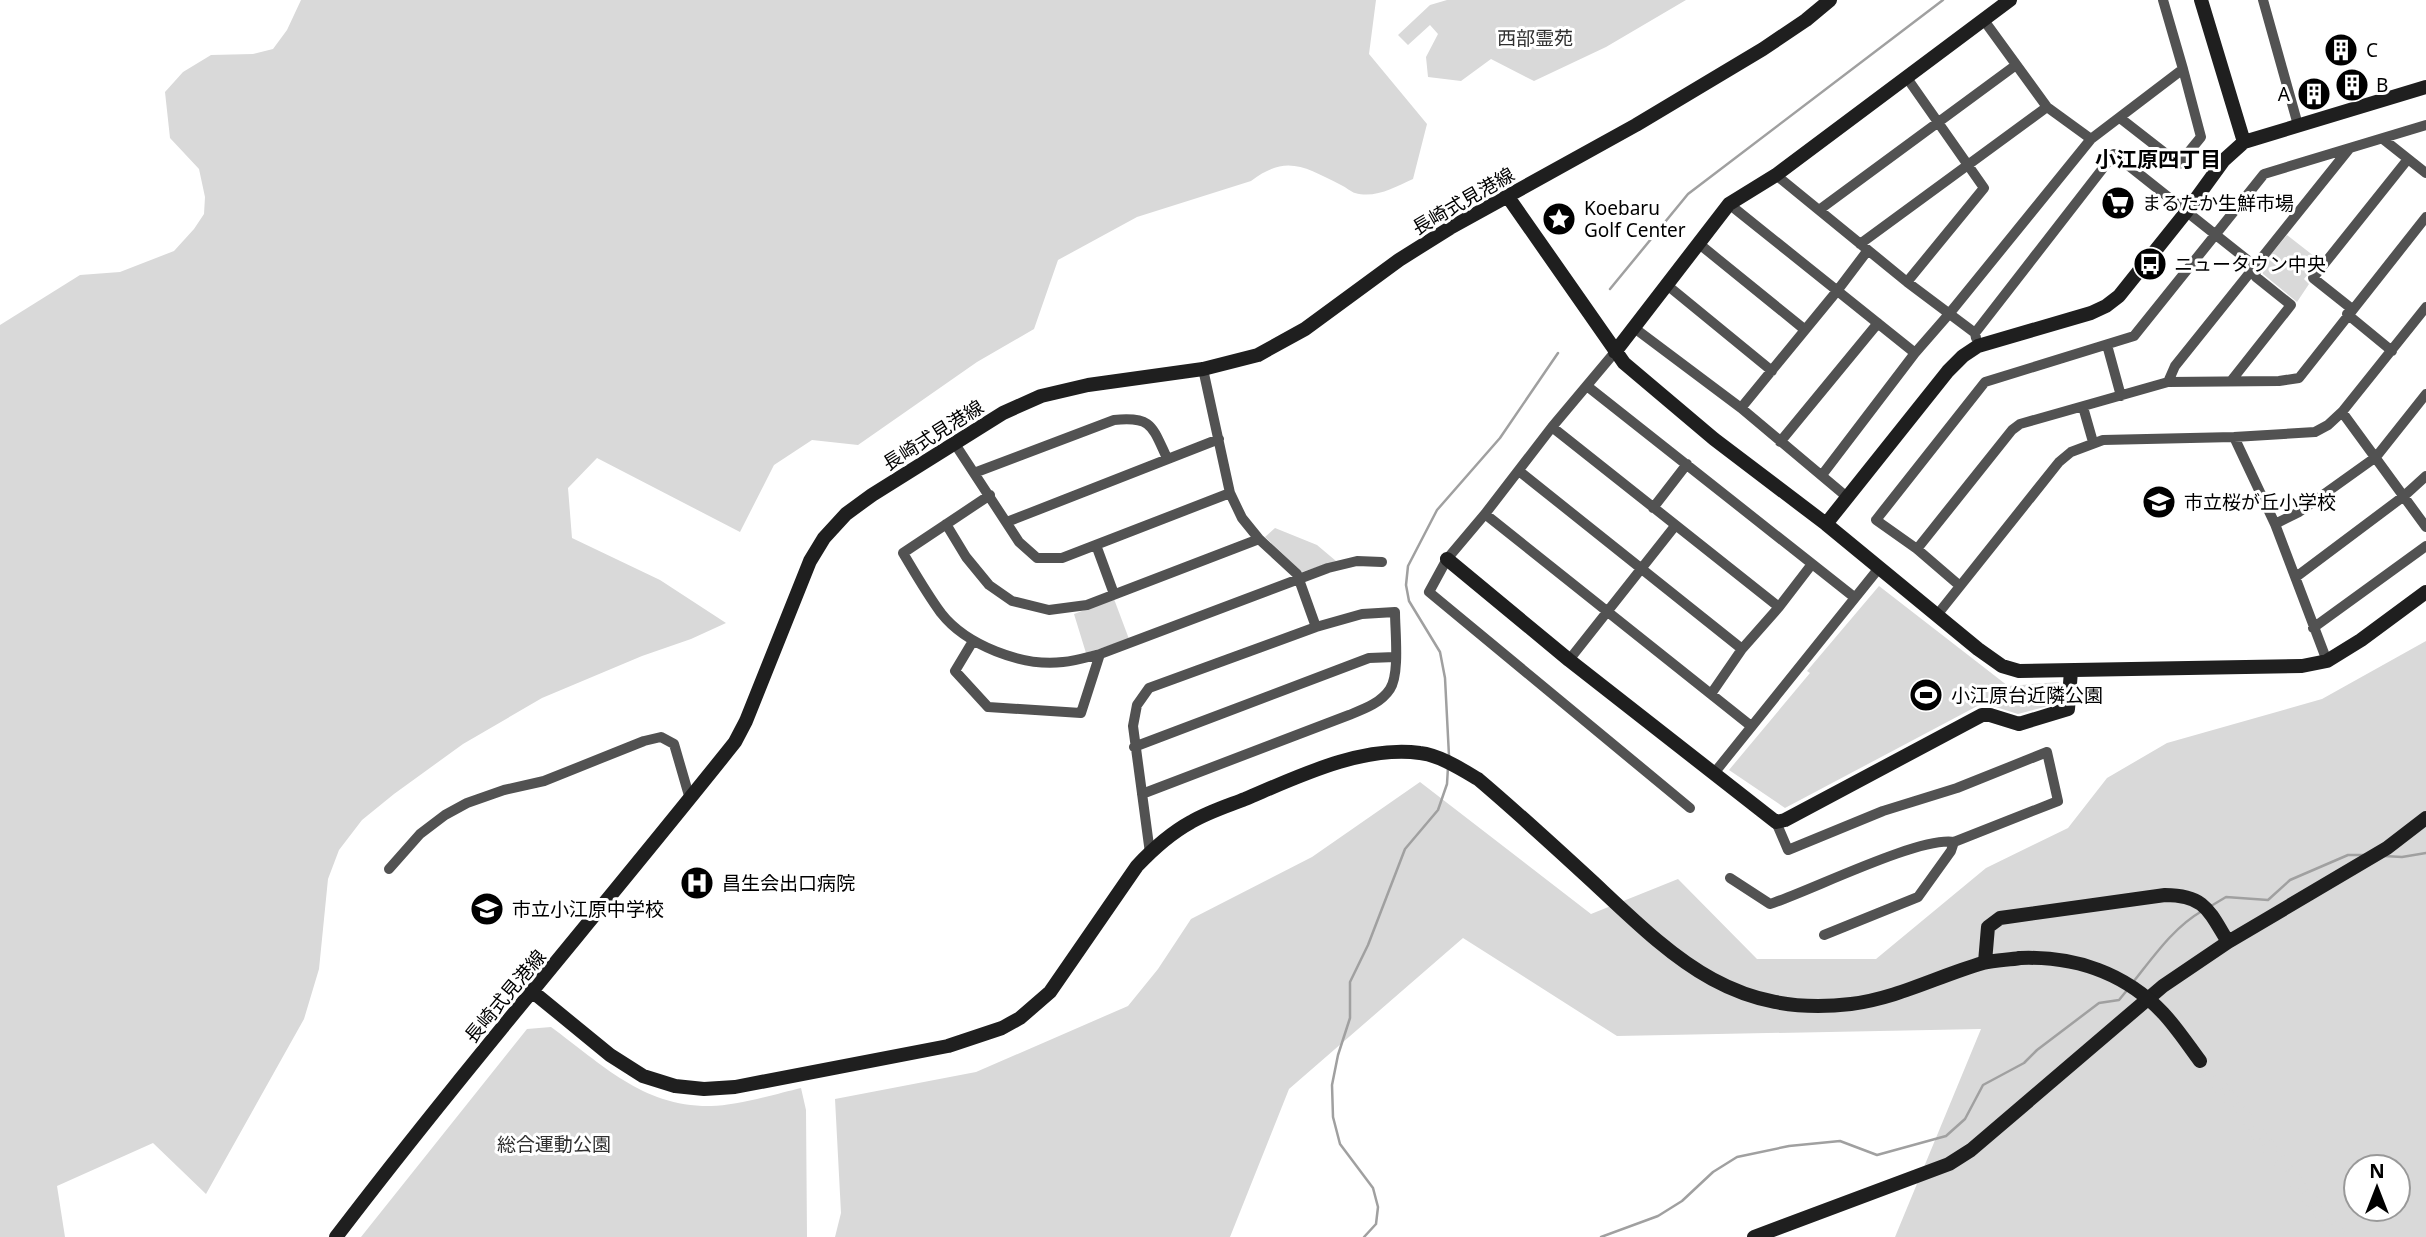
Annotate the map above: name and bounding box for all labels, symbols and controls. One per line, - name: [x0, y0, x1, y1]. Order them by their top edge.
- park label: 西部霊苑: [1497, 25, 1573, 51]
- building icon: C: [2322, 31, 2360, 69]
- place label: C: [2366, 37, 2378, 63]
- building icon: B: [2333, 66, 2371, 104]
- place label: B: [2376, 72, 2388, 98]
- building icon: A: [2295, 75, 2333, 113]
- place label: A: [2278, 81, 2291, 107]
- district label: 小江原四丁目: [2095, 145, 2221, 173]
- street label: 長崎式見港線: [1407, 161, 1519, 241]
- supermarket icon: まるたか生鮮市場: [2099, 184, 2137, 222]
- place label: まるたか生鮮市場: [2142, 190, 2294, 216]
- place label: Koebaru Golf Center: [1584, 195, 1686, 243]
- place icon: Koebaru Golf Center: [1540, 200, 1578, 238]
- bus stop icon: ニュータウン中央: [2131, 245, 2169, 283]
- place label: ニュータウン中央: [2174, 251, 2326, 277]
- street label: 長崎式見港線: [878, 394, 988, 476]
- school or university icon: 市立桜が丘小学校: [2140, 483, 2178, 521]
- place label: 市立桜が丘小学校: [2184, 489, 2336, 515]
- sports icon: 小江原台近隣公園: [1907, 676, 1945, 714]
- place label: 小江原台近隣公園: [1951, 682, 2103, 708]
- hospital icon: 昌生会出口病院: [678, 864, 716, 902]
- place label: 昌生会出口病院: [722, 870, 855, 896]
- school or university icon: 市立小江原中学校: [468, 890, 506, 928]
- place label: 市立小江原中学校: [512, 896, 664, 922]
- street label: 長崎式見港線: [458, 944, 552, 1048]
- park label: 総合運動公園: [497, 1131, 611, 1157]
- north arrow: [2342, 1153, 2412, 1223]
- text: N: [2369, 1158, 2385, 1184]

